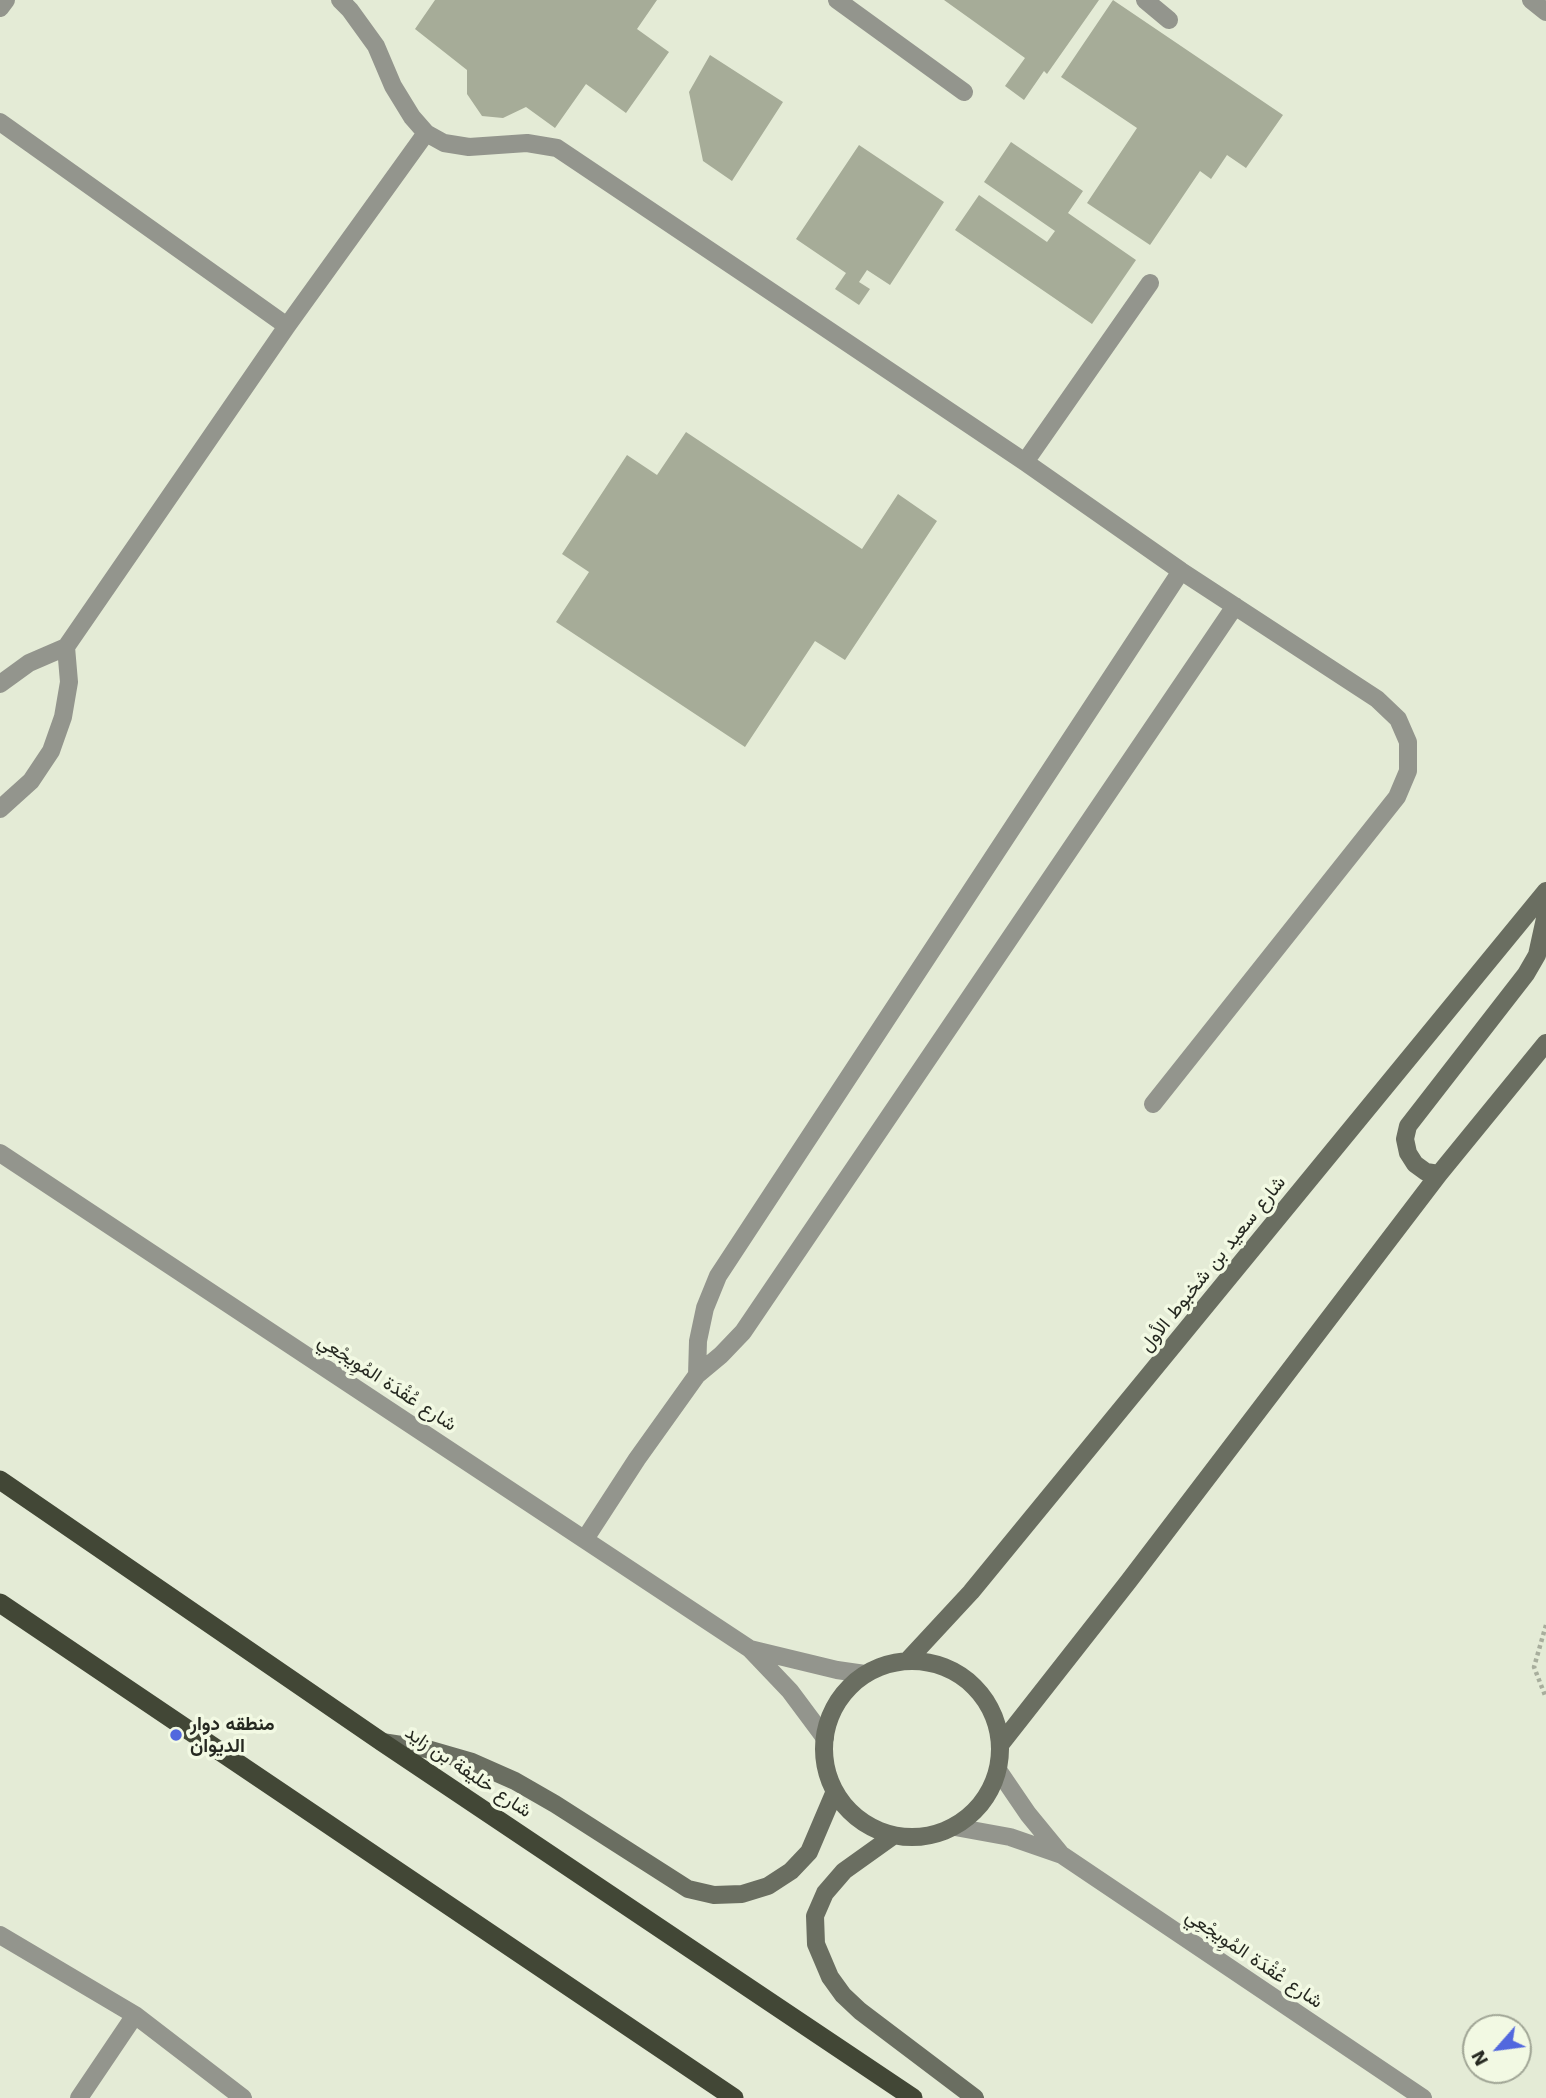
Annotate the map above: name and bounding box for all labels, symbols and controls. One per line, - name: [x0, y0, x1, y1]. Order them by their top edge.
- street label: شارع سعيد بن شخبوط الأول: [1135, 1172, 1291, 1356]
- street label: شارع عُقْدَة المُوِيجْعِي: [313, 1330, 461, 1436]
- place label: منطقه دوار الديوان: [190, 1713, 275, 1757]
- street label: شارع خليفة بن زايد: [400, 1721, 536, 1823]
- marker: منطقه دوار الديوان: [168, 1727, 184, 1743]
- street label: شارع عُقْدَة المُوِيجْعِي: [1181, 1905, 1327, 2013]
- north arrow: [1462, 2014, 1532, 2084]
- text: N: [1466, 2047, 1493, 2070]

